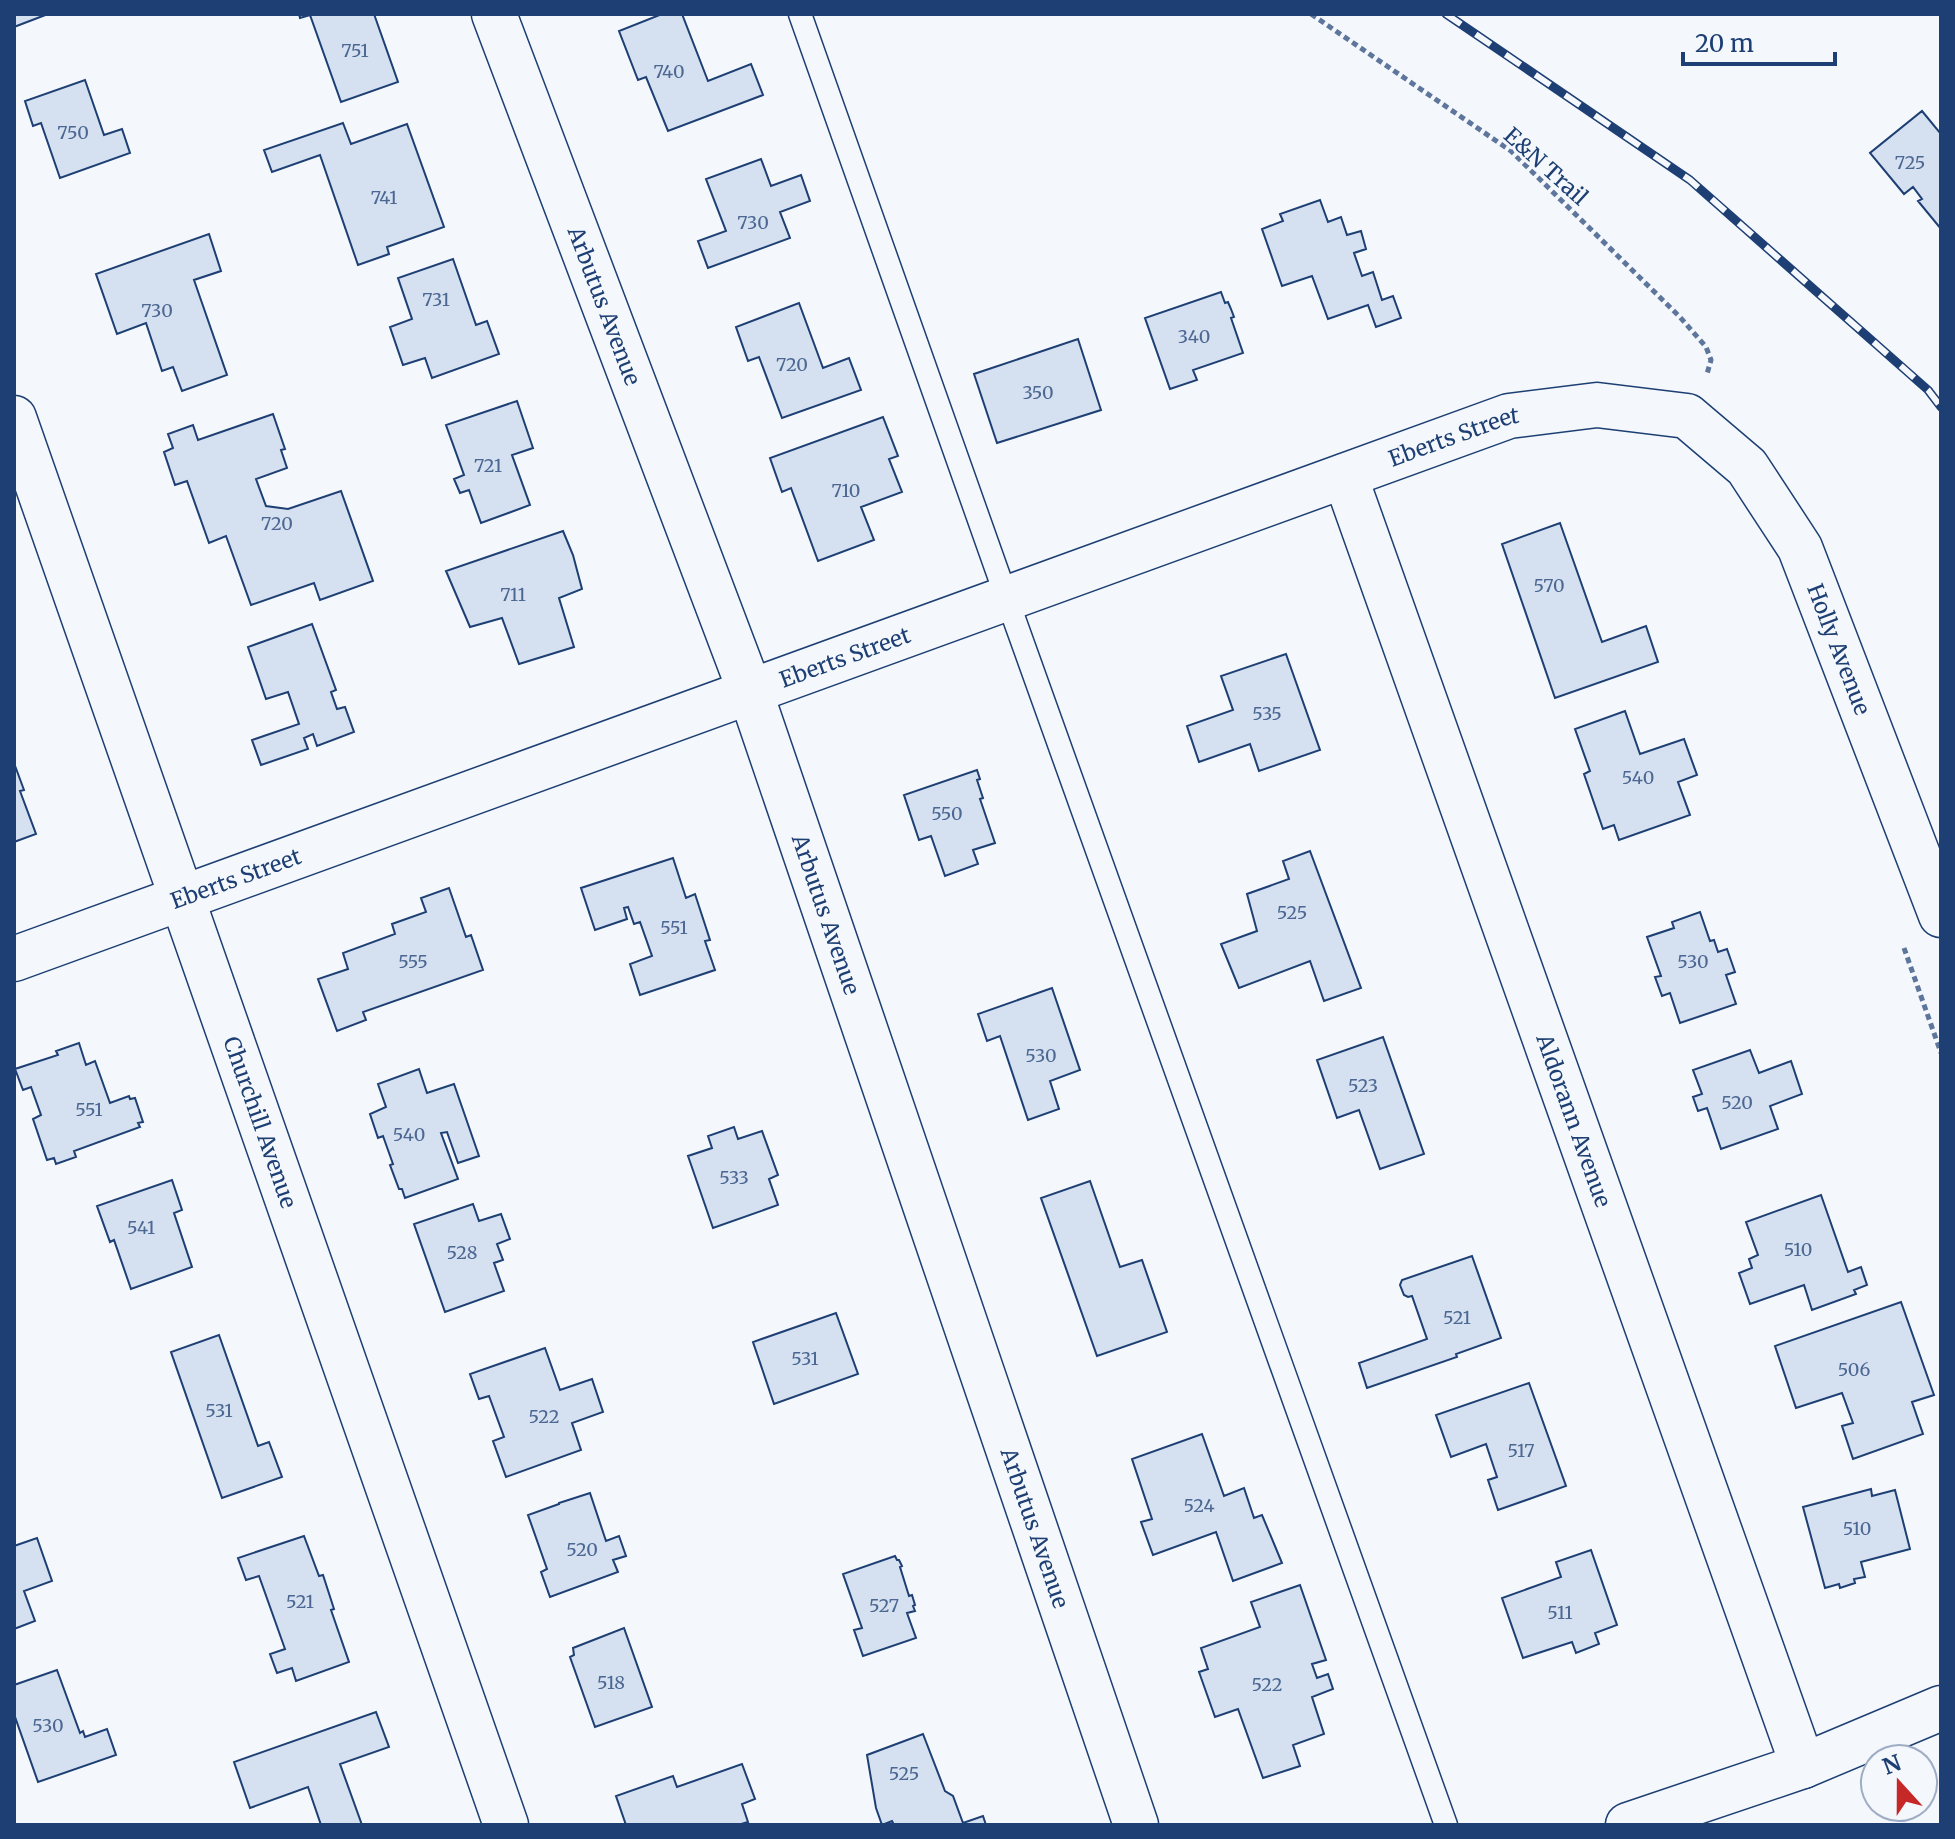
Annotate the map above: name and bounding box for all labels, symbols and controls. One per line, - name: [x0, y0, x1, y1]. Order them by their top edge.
- scale bar: [1683, 16, 1835, 66]
- text: 20 m: [1695, 28, 1754, 59]
- house number: 751: [341, 39, 369, 62]
- house number: 740: [653, 60, 685, 83]
- house number: 750: [57, 121, 89, 144]
- street label: E&N Trail: [1498, 121, 1594, 211]
- house number: 725: [1895, 151, 1925, 174]
- house number: 741: [371, 186, 397, 209]
- house number: 730: [737, 211, 769, 234]
- street label: Arbutus Avenue: [561, 222, 647, 389]
- house number: 731: [422, 288, 450, 311]
- house number: 730: [141, 299, 173, 322]
- house number: 340: [1178, 325, 1210, 348]
- house number: 720: [776, 353, 808, 376]
- house number: 350: [1022, 381, 1054, 404]
- street label: Eberts Street: [1385, 401, 1521, 473]
- house number: 721: [474, 454, 502, 477]
- house number: 710: [832, 479, 860, 502]
- house number: 720: [261, 512, 293, 535]
- house number: 570: [1533, 574, 1565, 597]
- street label: Holly Avenue: [1801, 580, 1877, 719]
- house number: 711: [500, 583, 526, 606]
- street label: Eberts Street: [776, 621, 914, 694]
- house number: 535: [1252, 702, 1282, 725]
- house number: 540: [1622, 766, 1654, 789]
- house number: 550: [931, 802, 963, 825]
- street label: Arbutus Avenue: [786, 830, 866, 998]
- street label: Eberts Street: [167, 842, 305, 915]
- house number: 525: [1277, 901, 1307, 924]
- house number: 551: [660, 916, 688, 939]
- house number: 555: [398, 950, 428, 973]
- house number: 530: [1677, 950, 1709, 973]
- street label: Aldorann Avenue: [1530, 1029, 1617, 1211]
- street label: Churchill Avenue: [217, 1033, 303, 1212]
- house number: 530: [1025, 1044, 1057, 1067]
- house number: 523: [1348, 1074, 1378, 1097]
- house number: 520: [1721, 1091, 1753, 1114]
- house number: 551: [75, 1098, 103, 1121]
- house number: 540: [393, 1123, 425, 1146]
- house number: 533: [719, 1166, 749, 1189]
- house number: 541: [127, 1216, 155, 1239]
- house number: 510: [1784, 1238, 1812, 1261]
- house number: 528: [447, 1241, 477, 1264]
- house number: 521: [1443, 1306, 1471, 1329]
- house number: 531: [791, 1347, 819, 1370]
- house number: 506: [1838, 1358, 1870, 1381]
- house number: 531: [205, 1399, 233, 1422]
- house number: 522: [529, 1405, 559, 1428]
- house number: 517: [1508, 1439, 1534, 1462]
- street label: Arbutus Avenue: [994, 1443, 1075, 1612]
- house number: 524: [1184, 1494, 1215, 1517]
- house number: 510: [1843, 1517, 1871, 1540]
- house number: 520: [566, 1538, 598, 1561]
- house number: 521: [286, 1590, 314, 1613]
- house number: 527: [869, 1594, 899, 1617]
- house number: 511: [1547, 1601, 1573, 1624]
- house number: 518: [597, 1671, 625, 1694]
- house number: 522: [1252, 1673, 1282, 1696]
- house number: 530: [32, 1714, 64, 1737]
- north arrow: [1859, 1743, 1939, 1823]
- text: N: [1879, 1748, 1906, 1781]
- house number: 525: [889, 1762, 919, 1785]

